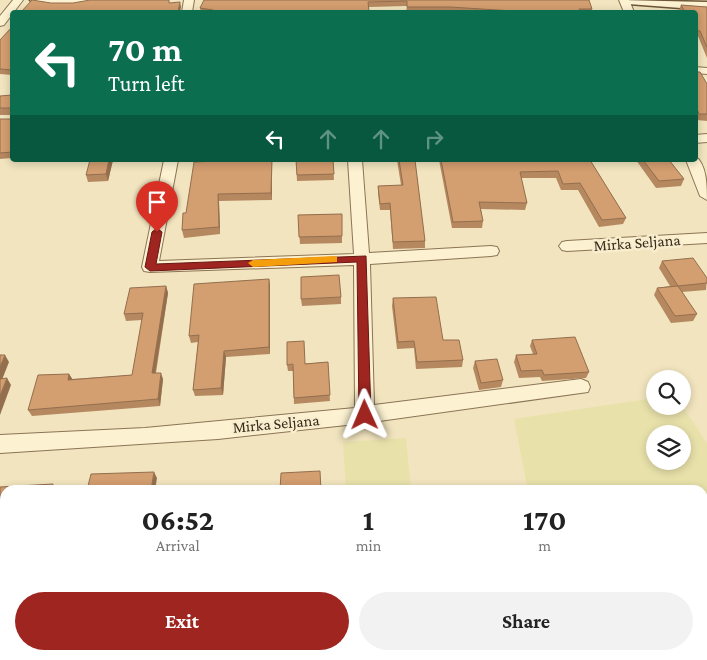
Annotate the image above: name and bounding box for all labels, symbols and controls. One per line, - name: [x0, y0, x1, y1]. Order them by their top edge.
- icon: left: [25, 30, 90, 95]
- text: 70 m: [108, 30, 182, 69]
- text: Turn left: [108, 71, 185, 96]
- icon: left: [261, 125, 289, 153]
- icon: ahead: [314, 125, 342, 153]
- icon: ahead: [367, 125, 395, 153]
- icon: right: [420, 125, 448, 153]
- pin: [136, 181, 178, 232]
- icon: arrive: [143, 188, 171, 216]
- street label: Mirka Seljana: [593, 231, 682, 255]
- map controls: [646, 370, 691, 470]
- button: search: [646, 370, 691, 415]
- position arrow: [338, 388, 390, 440]
- street label: Mirka Seljana: [232, 411, 321, 437]
- button: layers: [646, 425, 691, 470]
- text: 06:52: [142, 503, 214, 536]
- text: 1: [363, 503, 374, 536]
- text: 170: [523, 503, 566, 536]
- text: Arrival: [156, 537, 200, 554]
- text: min: [356, 537, 381, 554]
- text: m: [538, 537, 551, 554]
- button: Exit: [15, 592, 349, 650]
- button: Share: [359, 592, 693, 650]

